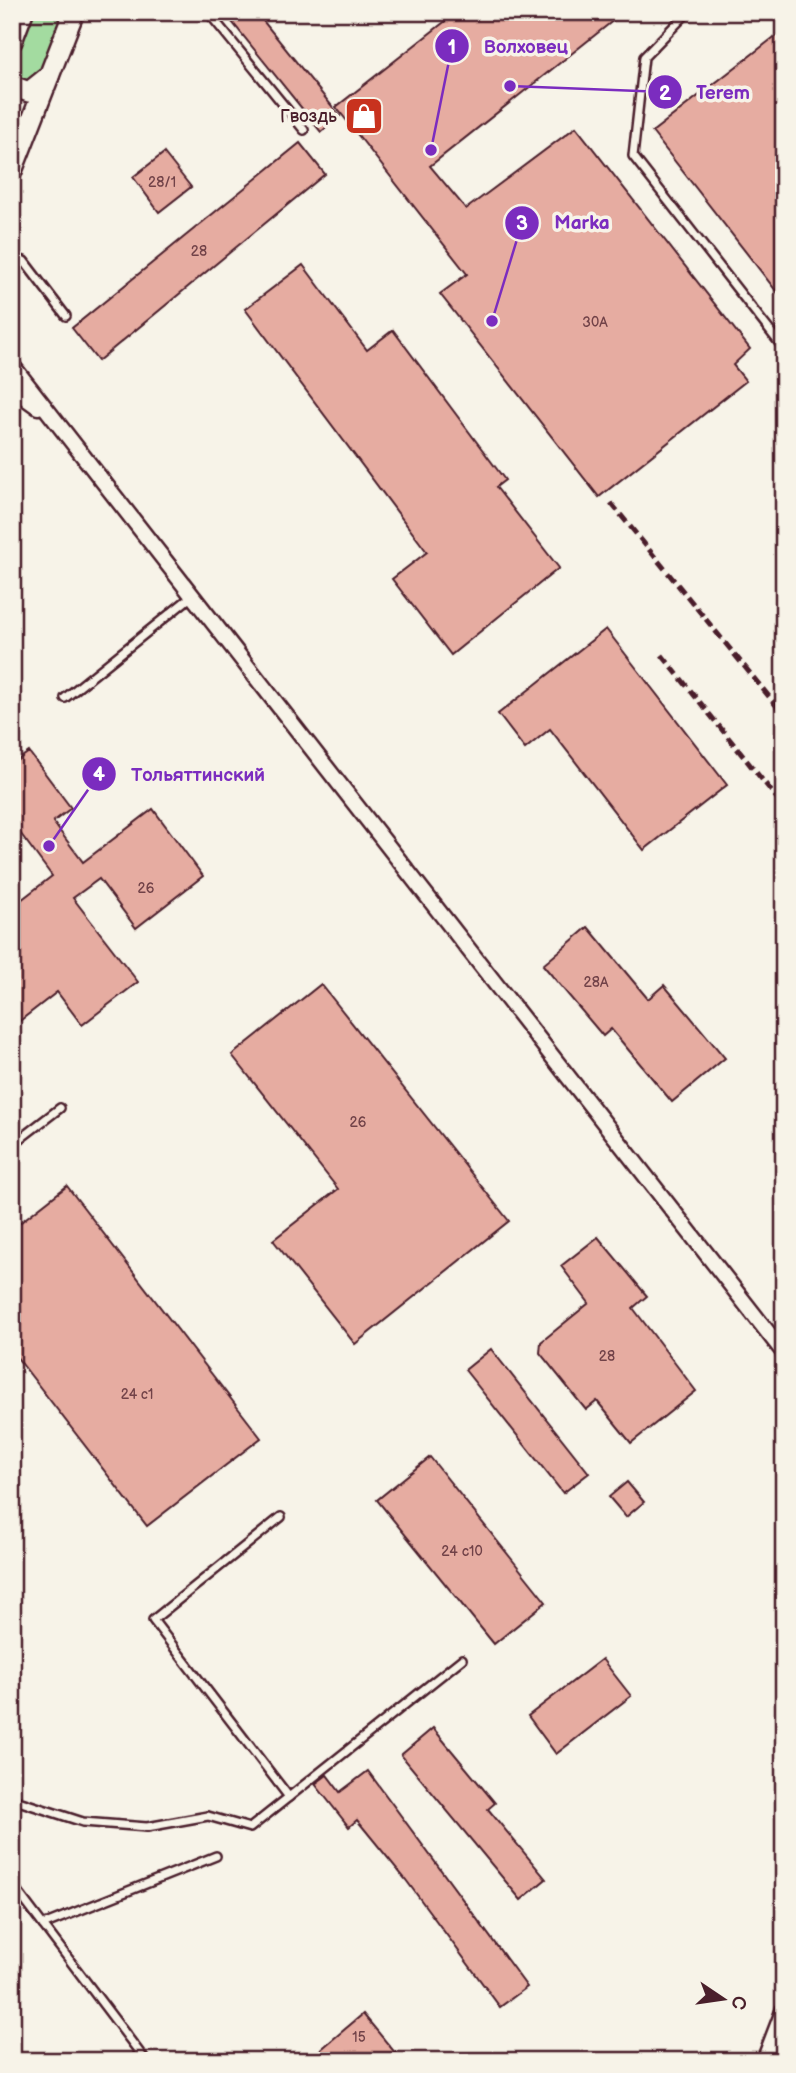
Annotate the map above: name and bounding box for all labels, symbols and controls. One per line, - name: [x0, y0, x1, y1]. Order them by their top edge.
- callout: Волховец: [435, 26, 582, 66]
- text: 1: [448, 35, 456, 60]
- text: Волховец: [484, 36, 569, 59]
- callout: Terem: [647, 72, 764, 112]
- text: 2: [659, 81, 672, 106]
- text: Terem: [696, 82, 750, 105]
- shop icon: Гвоздь: [343, 95, 385, 137]
- place label: Гвоздь: [280, 106, 337, 127]
- house number: 28/1: [148, 174, 176, 191]
- callout: Marka: [505, 203, 623, 243]
- text: 3: [516, 211, 528, 236]
- text: Marka: [554, 212, 610, 235]
- house number: 28: [191, 243, 207, 260]
- house number: 30А: [582, 314, 608, 331]
- callout: Тольяттинский: [82, 754, 279, 794]
- text: 4: [93, 762, 106, 787]
- text: Тольяттинский: [131, 764, 265, 787]
- house number: 26: [138, 880, 155, 897]
- house number: 28А: [584, 974, 609, 991]
- house number: 26: [350, 1114, 367, 1131]
- house number: 28: [599, 1348, 615, 1365]
- house number: 24 с1: [121, 1386, 153, 1403]
- house number: 24 c10: [441, 1543, 483, 1560]
- north arrow: [688, 1965, 758, 2035]
- text: С: [725, 1993, 751, 2012]
- house number: 15: [352, 2029, 366, 2046]

